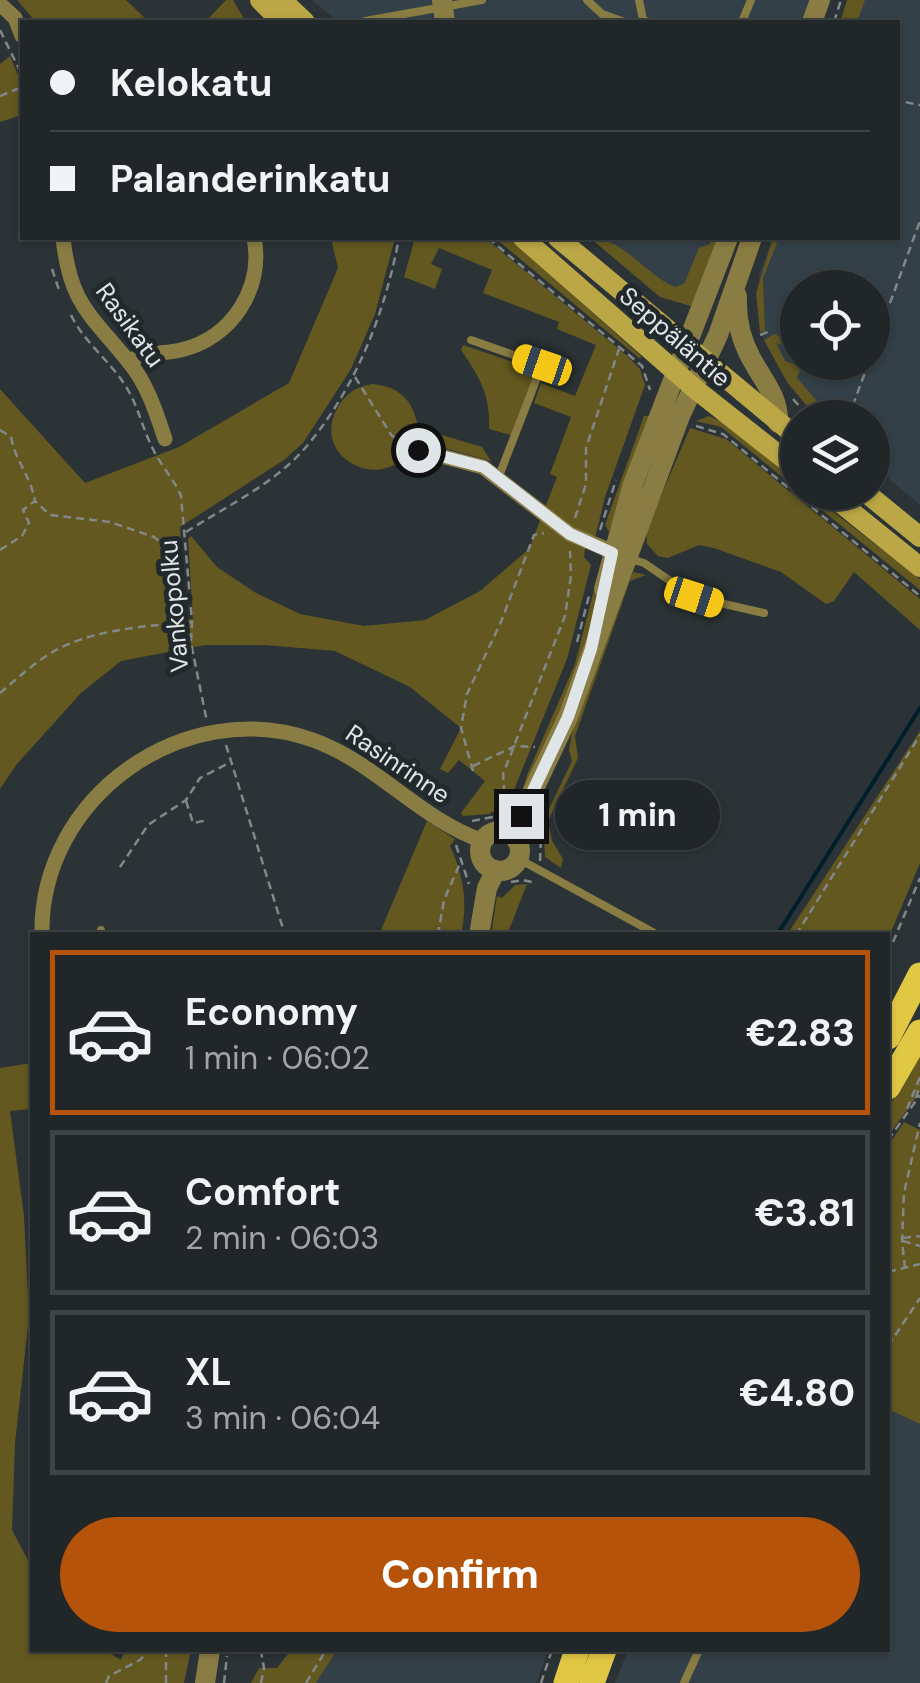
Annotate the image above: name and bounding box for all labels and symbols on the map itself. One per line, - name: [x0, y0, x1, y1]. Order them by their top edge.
- street label: Rasikatu: [88, 276, 172, 374]
- street label: Seppäläntie: [612, 280, 738, 394]
- car: [509, 341, 575, 389]
- route start: [396, 428, 441, 473]
- street label: Vankopolku: [152, 538, 196, 674]
- car: [661, 573, 727, 621]
- street label: Rasinrinne: [339, 717, 457, 811]
- callout: 1 min: [556, 781, 721, 851]
- route end: [499, 794, 544, 839]

